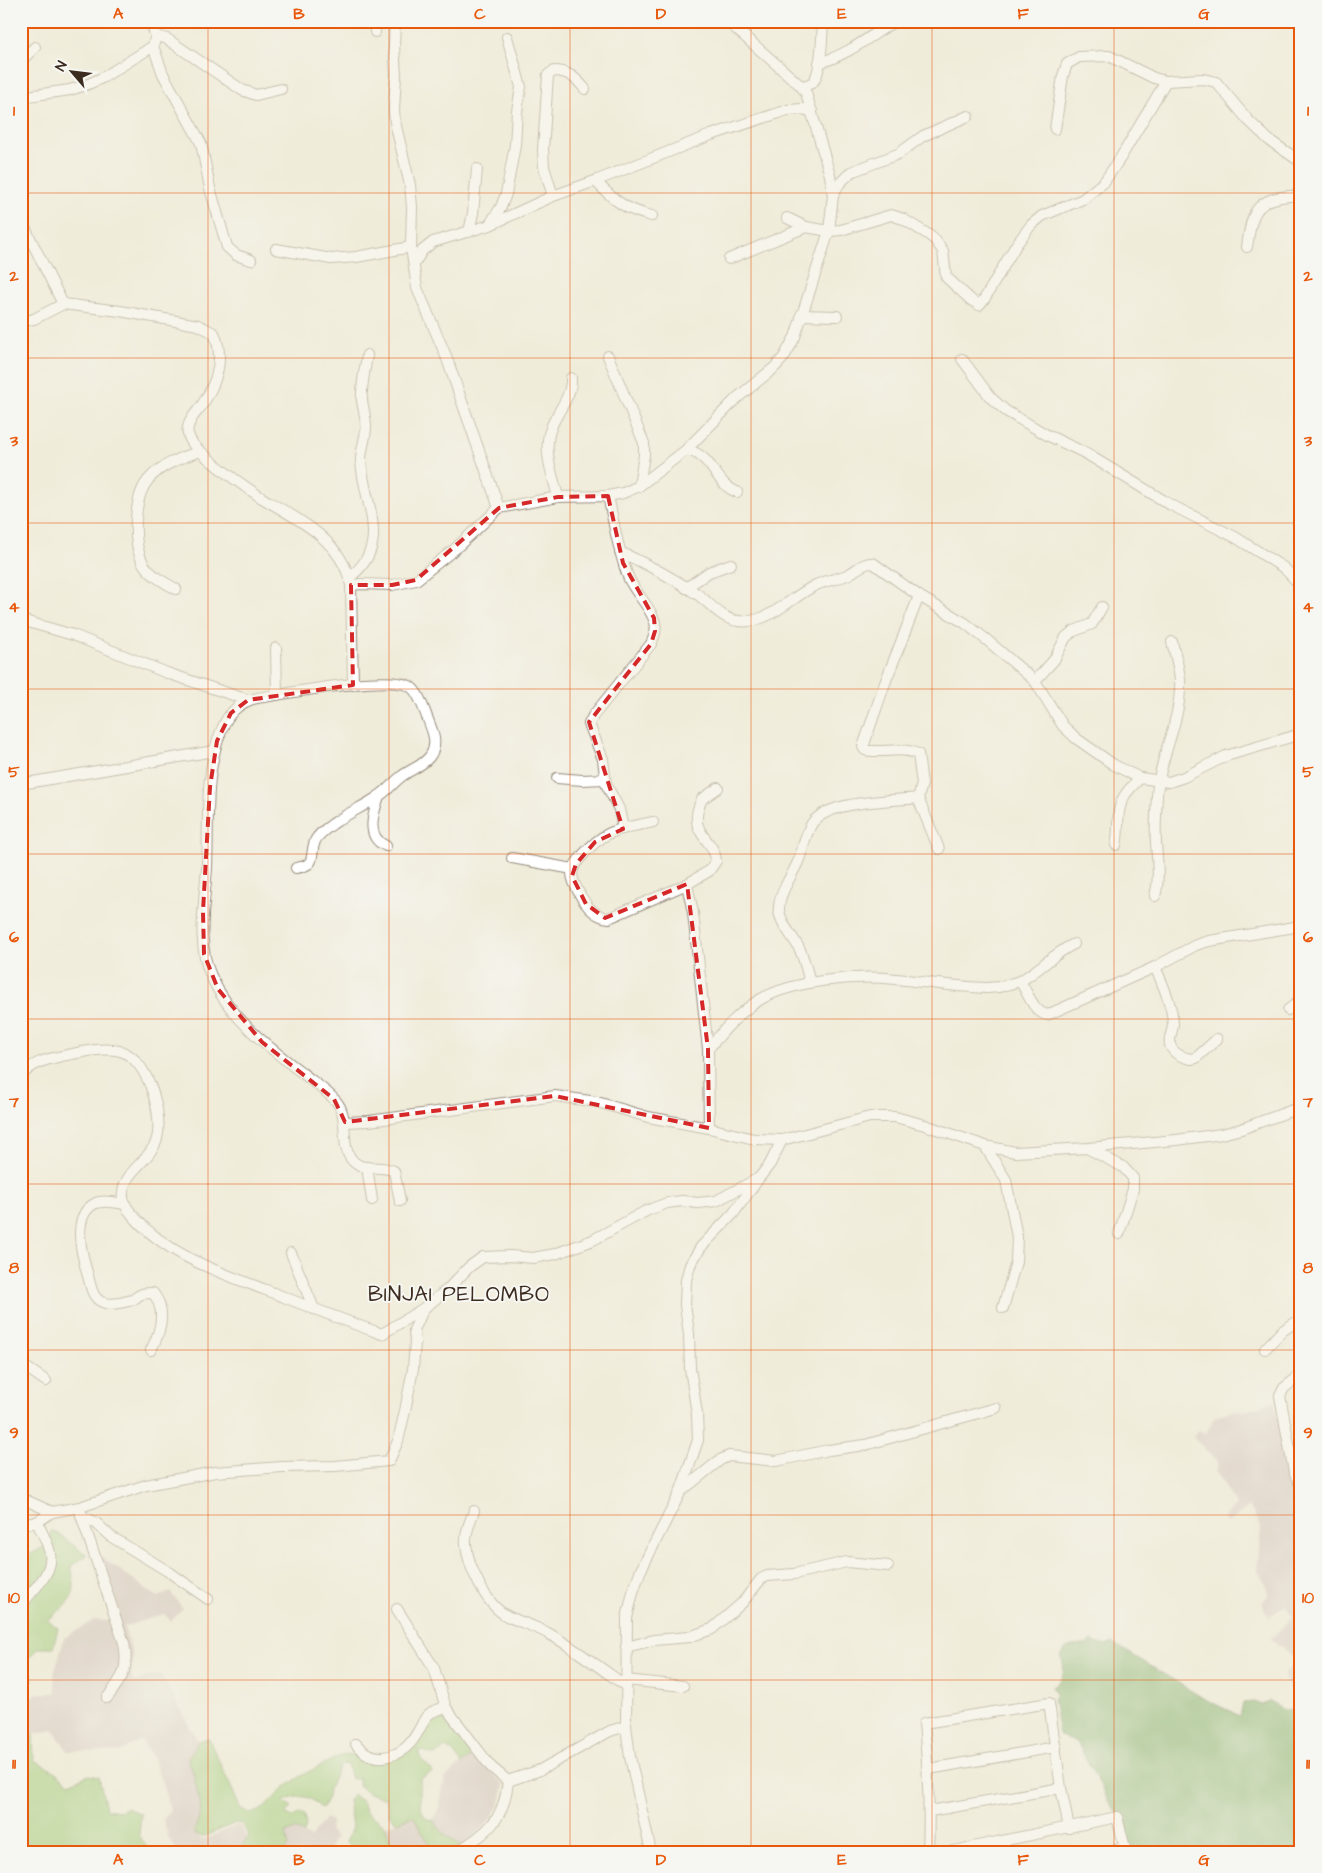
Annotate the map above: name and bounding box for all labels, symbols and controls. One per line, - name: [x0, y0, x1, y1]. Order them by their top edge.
- text: A: [113, 3, 124, 25]
- text: B: [293, 3, 305, 25]
- text: C: [474, 3, 486, 25]
- text: D: [656, 3, 667, 25]
- text: E: [837, 3, 847, 25]
- text: F: [1017, 3, 1029, 25]
- text: G: [1198, 3, 1210, 25]
- north arrow: [48, 48, 98, 98]
- text: N: [51, 58, 72, 75]
- text: 1: [13, 100, 16, 122]
- text: 1: [1307, 100, 1310, 122]
- text: 2: [8, 265, 19, 287]
- text: 2: [1302, 265, 1313, 287]
- text: 3: [9, 430, 19, 452]
- text: 3: [1303, 430, 1313, 452]
- text: 4: [9, 596, 20, 618]
- text: 4: [1303, 596, 1314, 618]
- text: 5: [8, 761, 20, 783]
- text: 5: [1302, 761, 1314, 783]
- text: 6: [9, 926, 19, 948]
- text: 6: [1303, 926, 1313, 948]
- text: 7: [8, 1091, 19, 1113]
- text: 7: [1302, 1091, 1313, 1113]
- text: 8: [9, 1257, 20, 1279]
- text: 8: [1303, 1257, 1314, 1279]
- district label: BINJAI PELOMBO: [368, 1280, 550, 1309]
- text: 9: [9, 1422, 19, 1444]
- text: 9: [1303, 1422, 1313, 1444]
- text: 10: [8, 1587, 20, 1609]
- text: 10: [1302, 1587, 1314, 1609]
- text: 11: [12, 1753, 17, 1775]
- text: 11: [1306, 1753, 1311, 1775]
- text: A: [113, 1849, 124, 1871]
- text: B: [293, 1849, 305, 1871]
- text: C: [474, 1849, 486, 1871]
- text: D: [656, 1849, 667, 1871]
- text: E: [837, 1849, 847, 1871]
- text: F: [1017, 1849, 1029, 1871]
- text: G: [1198, 1849, 1210, 1871]

